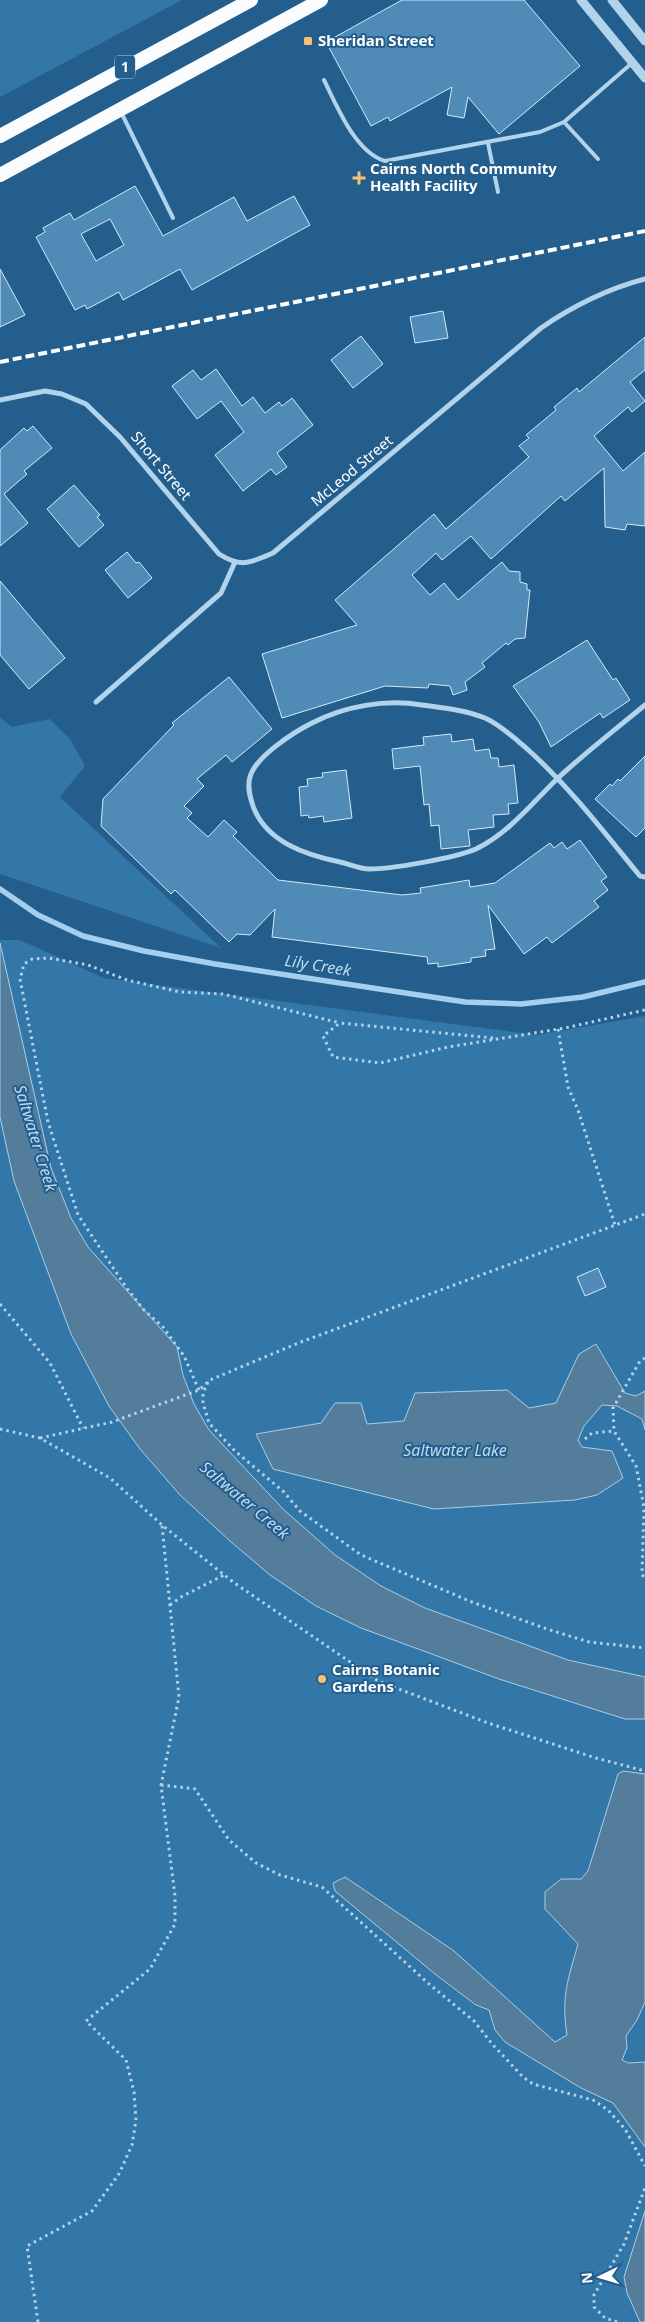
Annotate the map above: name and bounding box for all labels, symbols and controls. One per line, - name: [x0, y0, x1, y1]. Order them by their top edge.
- place label: Sheridan Street: [318, 30, 434, 50]
- marker: Sheridan Street: [302, 35, 314, 47]
- road number: 1: [115, 56, 135, 78]
- place label: Cairns North Community Health Facility: [370, 158, 557, 195]
- marker: Cairns North Community Health Facility: [352, 171, 366, 185]
- street label: Short Street: [127, 427, 197, 504]
- street label: McLeod Street: [306, 430, 397, 510]
- water label: Lily Creek: [283, 949, 354, 981]
- water label: Saltwater Creek: [9, 1082, 63, 1195]
- water label: Saltwater Lake: [403, 1439, 507, 1461]
- water label: Saltwater Creek: [196, 1456, 295, 1545]
- place label: Cairns Botanic Gardens: [332, 1659, 440, 1696]
- marker: Cairns Botanic Gardens: [316, 1673, 328, 1685]
- north arrow: [575, 2252, 625, 2302]
- text: N: [577, 2272, 597, 2285]

